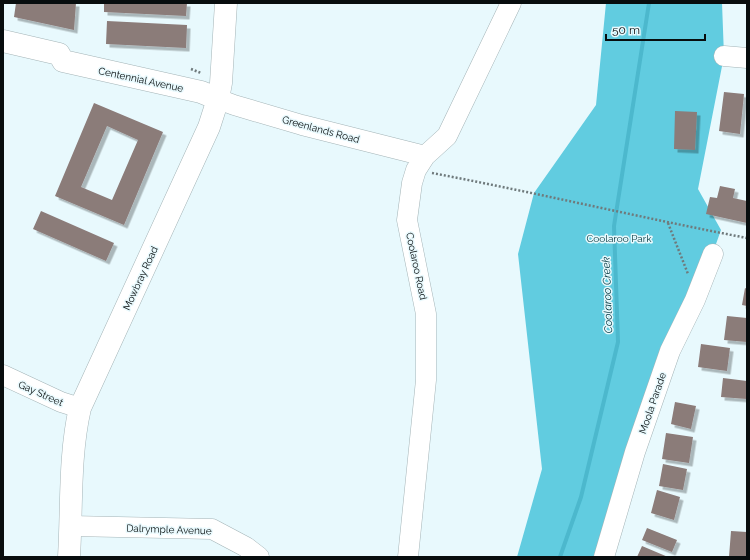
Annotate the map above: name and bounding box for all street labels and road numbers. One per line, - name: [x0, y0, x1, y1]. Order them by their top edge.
- street label: Centennial Avenue: [97, 65, 185, 94]
- street label: Greenlands Road: [281, 114, 361, 145]
- street label: Coolaroo Road: [404, 231, 429, 301]
- street label: Mowbray Road: [121, 245, 160, 312]
- street label: Moola Parade: [637, 371, 668, 435]
- street label: Gay Street: [17, 379, 65, 408]
- street label: Dalrymple Avenue: [126, 523, 212, 536]

